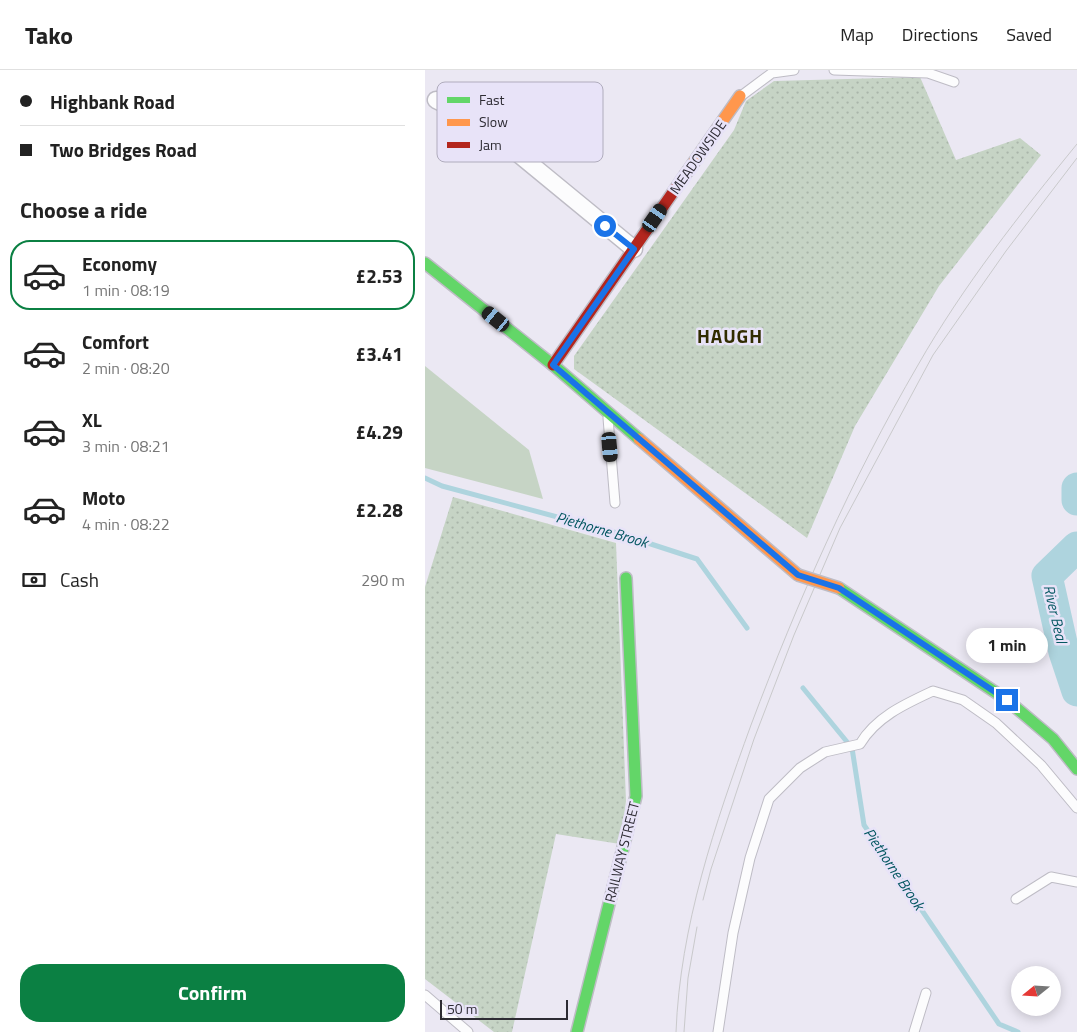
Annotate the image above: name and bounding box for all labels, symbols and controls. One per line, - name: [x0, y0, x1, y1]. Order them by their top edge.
- text: Tako: [25, 17, 73, 53]
- text: Map: [840, 21, 874, 48]
- text: Directions: [902, 21, 978, 48]
- text: Saved: [1006, 21, 1052, 48]
- legend: [437, 82, 603, 162]
- text: Highbank Road: [50, 87, 175, 116]
- text: Fast: [479, 89, 504, 110]
- text: Slow: [479, 111, 508, 132]
- street label: MEADOWSIDE: [664, 115, 731, 198]
- text: Jam: [479, 134, 502, 155]
- text: Two Bridges Road: [50, 135, 197, 164]
- text: Choose a ride: [20, 193, 147, 227]
- car: [640, 201, 669, 235]
- route start: [594, 215, 616, 237]
- text: Economy: [82, 249, 157, 278]
- icon: car: [22, 253, 67, 298]
- text: £2.53: [356, 261, 403, 290]
- text: 1 min · 08:19: [82, 278, 170, 302]
- car: [479, 304, 512, 334]
- district label: HAUGH: [697, 321, 763, 350]
- text: Comfort: [82, 327, 149, 356]
- icon: car: [22, 331, 67, 376]
- text: £3.41: [356, 339, 403, 368]
- text: 2 min · 08:20: [82, 356, 170, 380]
- text: XL: [82, 405, 102, 434]
- icon: car: [22, 409, 67, 454]
- text: £4.29: [356, 417, 403, 446]
- car: [601, 431, 618, 463]
- text: 3 min · 08:21: [82, 434, 170, 458]
- text: Moto: [82, 483, 125, 512]
- icon: car: [22, 487, 67, 532]
- text: £2.28: [356, 495, 403, 524]
- water label: Piethorne Brook: [553, 505, 653, 554]
- text: 4 min · 08:22: [82, 512, 170, 536]
- text: Cash: [60, 565, 99, 594]
- icon: cash: [20, 566, 48, 594]
- text: 290 m: [361, 568, 405, 592]
- water label: River Beal: [1038, 582, 1074, 647]
- callout: 1 min: [966, 628, 1048, 662]
- text: 1 min: [988, 633, 1026, 657]
- route end: [996, 689, 1018, 711]
- street label: RAILWAY STREET: [599, 799, 644, 904]
- water label: Piethorne Brook: [858, 823, 932, 916]
- button: Confirm: [20, 964, 405, 1022]
- north arrow: [1011, 966, 1061, 1016]
- map controls: [1011, 966, 1061, 1016]
- scale bar: [440, 997, 567, 1020]
- text: 50 m: [447, 998, 477, 1019]

